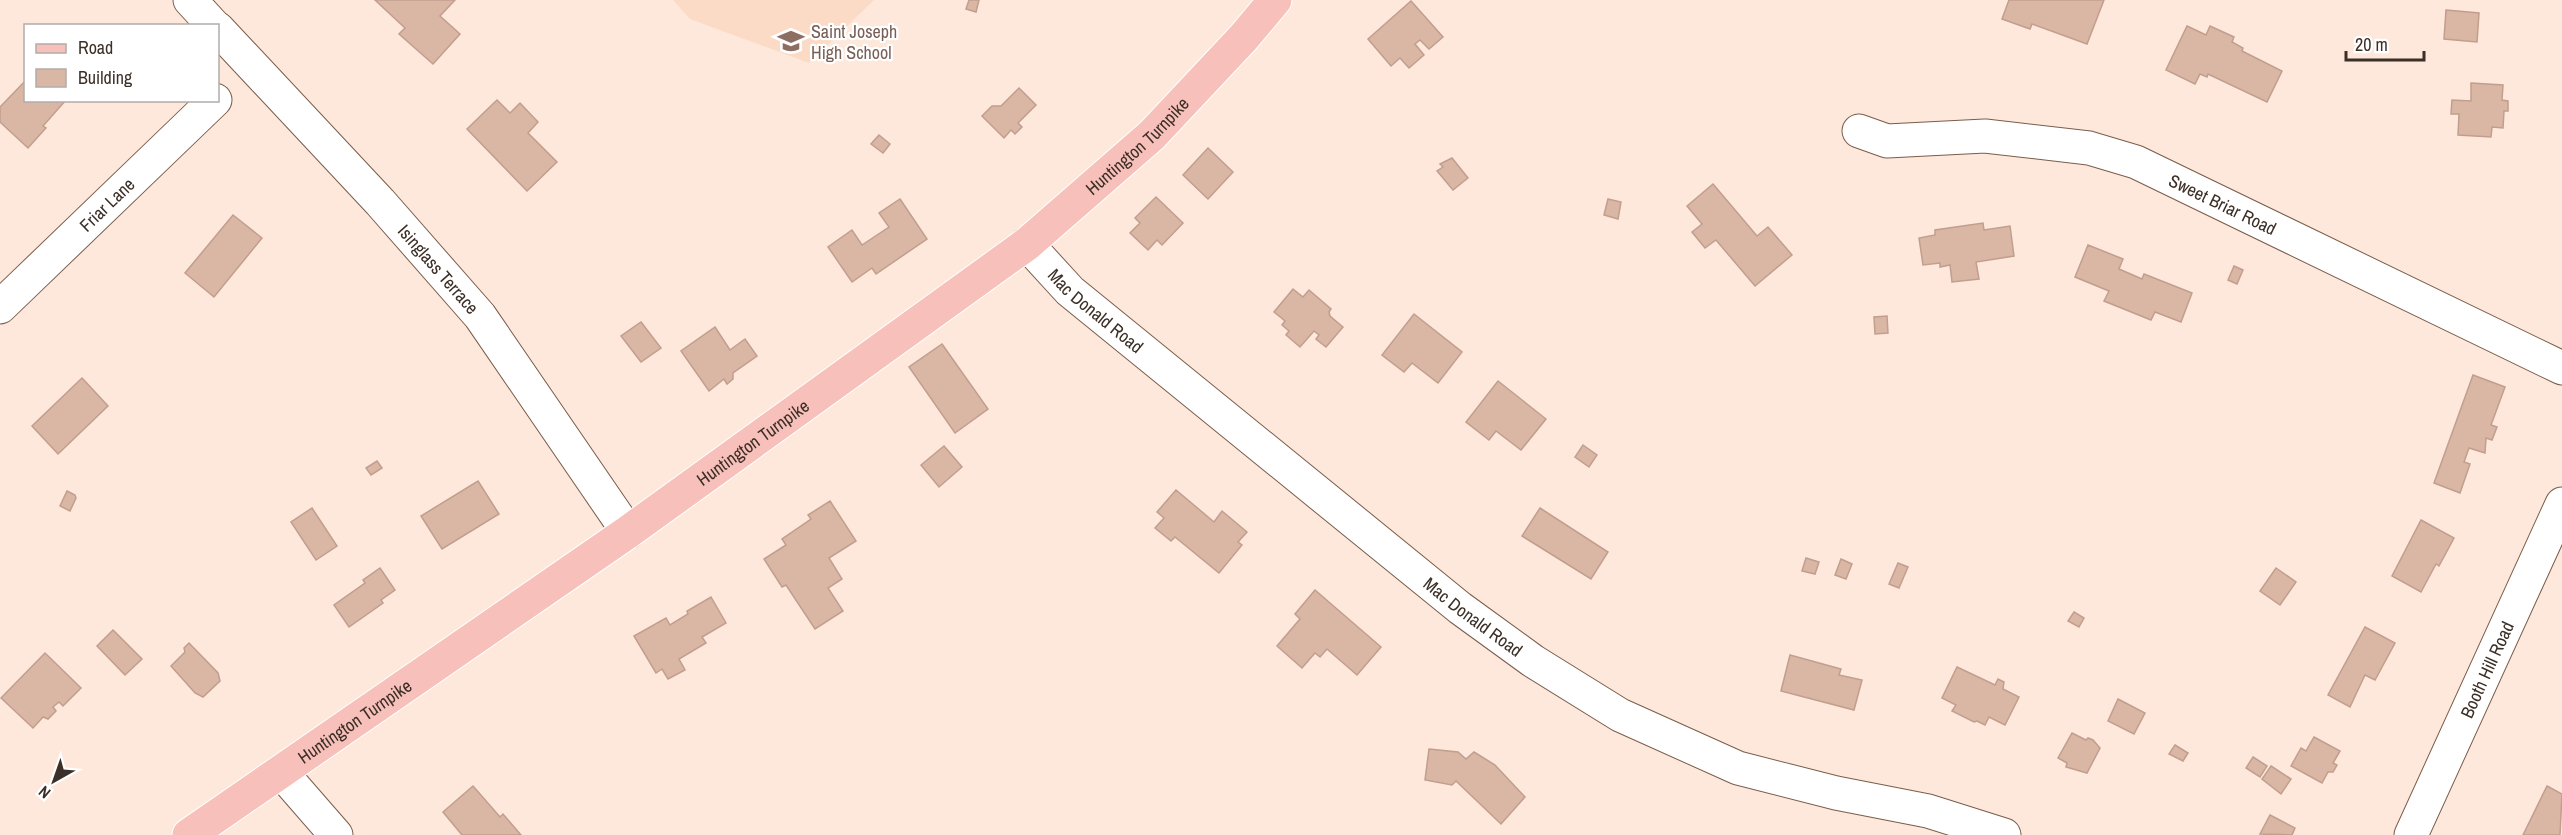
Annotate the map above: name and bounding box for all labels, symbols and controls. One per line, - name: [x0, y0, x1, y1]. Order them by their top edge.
- place label: Saint Joseph High School: [811, 19, 897, 65]
- legend: [24, 24, 219, 102]
- scale bar: [2346, 24, 2424, 62]
- school or university icon: Saint Joseph High School: [776, 26, 806, 56]
- text: 20 m: [2355, 32, 2388, 57]
- text: Road: [78, 35, 113, 60]
- text: Building: [78, 65, 133, 90]
- street label: Huntington Turnpike: [1080, 91, 1194, 200]
- street label: Sweet Briar Road: [2165, 167, 2281, 241]
- street label: Friar Lane: [73, 172, 140, 237]
- street label: Isinglass Terrace: [393, 219, 485, 319]
- street label: Mac Donald Road: [1043, 263, 1149, 358]
- street label: Huntington Turnpike: [691, 393, 814, 491]
- street label: Mac Donald Road: [1418, 571, 1528, 662]
- street label: Booth Hill Road: [2454, 617, 2519, 722]
- street label: Huntington Turnpike: [293, 673, 416, 769]
- north arrow: [24, 751, 84, 811]
- text: N: [34, 781, 55, 804]

